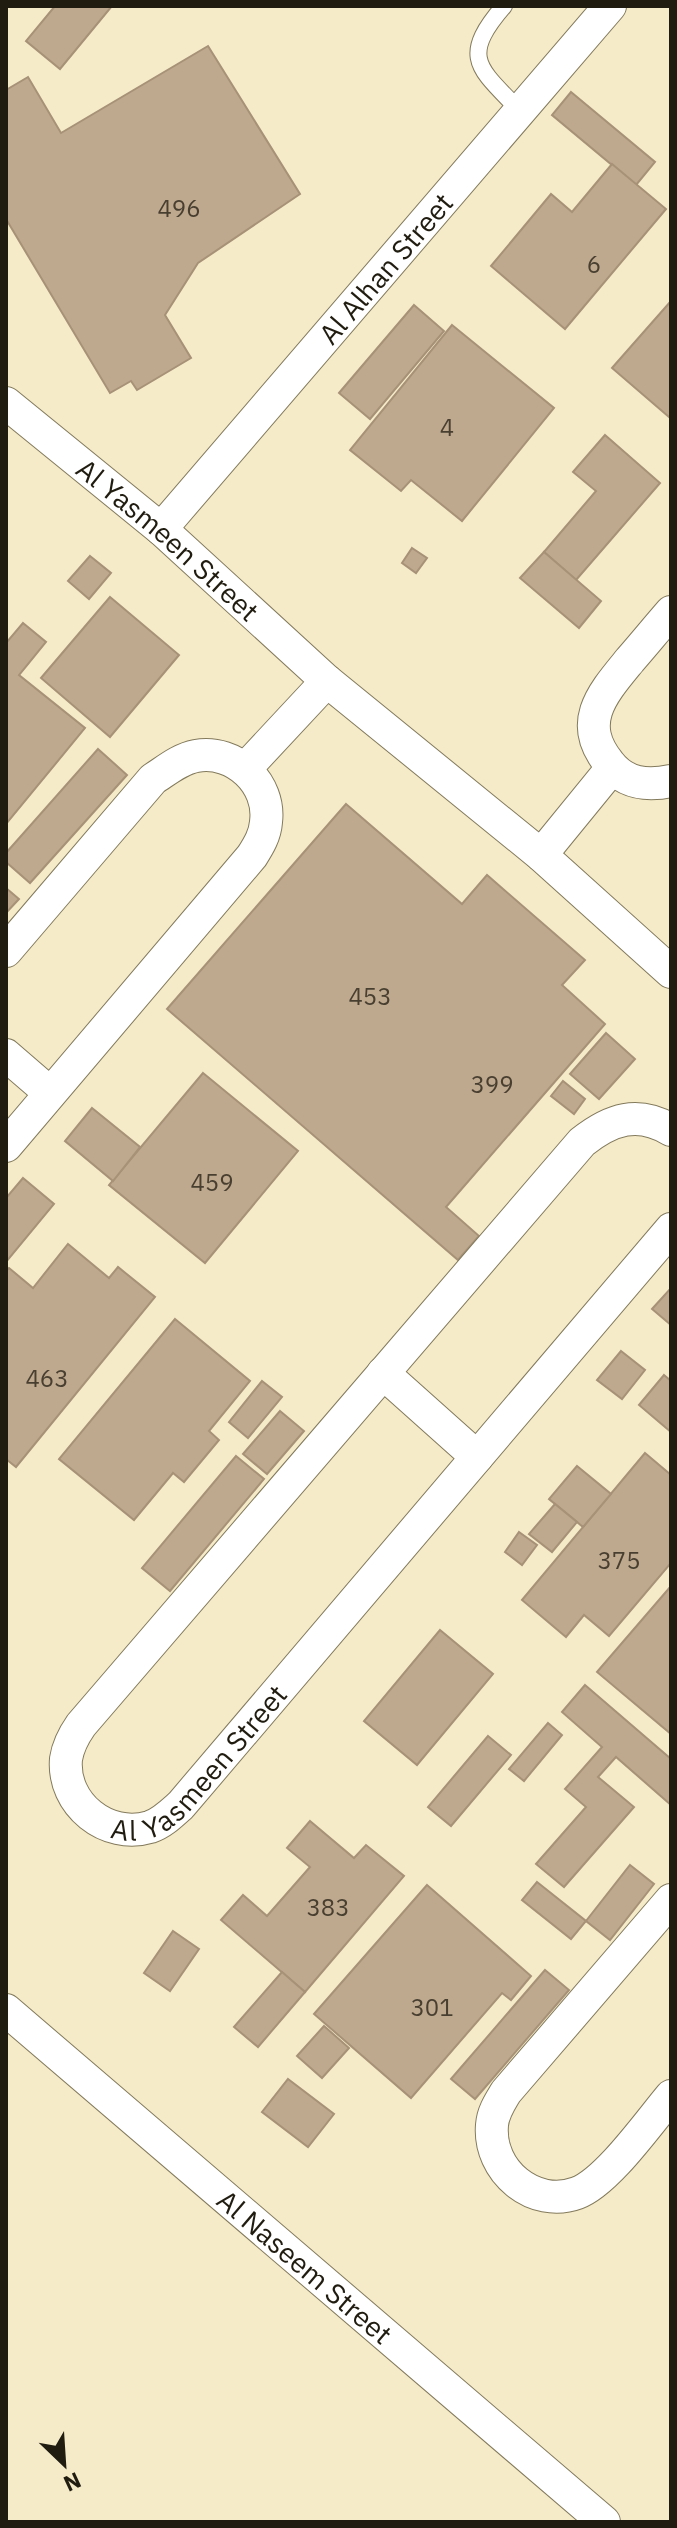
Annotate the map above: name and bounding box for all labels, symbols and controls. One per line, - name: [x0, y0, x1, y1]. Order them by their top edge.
- street label: Al Alhan Street: [310, 185, 460, 351]
- house number: 496: [157, 192, 201, 224]
- house number: 6: [587, 248, 601, 280]
- house number: 4: [440, 411, 454, 443]
- street label: Al Yasmeen Street: [69, 450, 268, 629]
- house number: 453: [348, 980, 392, 1012]
- house number: 399: [470, 1068, 514, 1100]
- house number: 459: [190, 1166, 234, 1198]
- house number: 463: [25, 1362, 69, 1394]
- house number: 375: [597, 1544, 641, 1576]
- street label: Al Yasmeen Street: [108, 1676, 294, 1848]
- house number: 383: [306, 1891, 350, 1923]
- house number: 301: [410, 1991, 454, 2023]
- street label: Al Naseem Street: [210, 2181, 401, 2352]
- north arrow: [24, 2424, 104, 2504]
- text: N: [59, 2466, 86, 2499]

